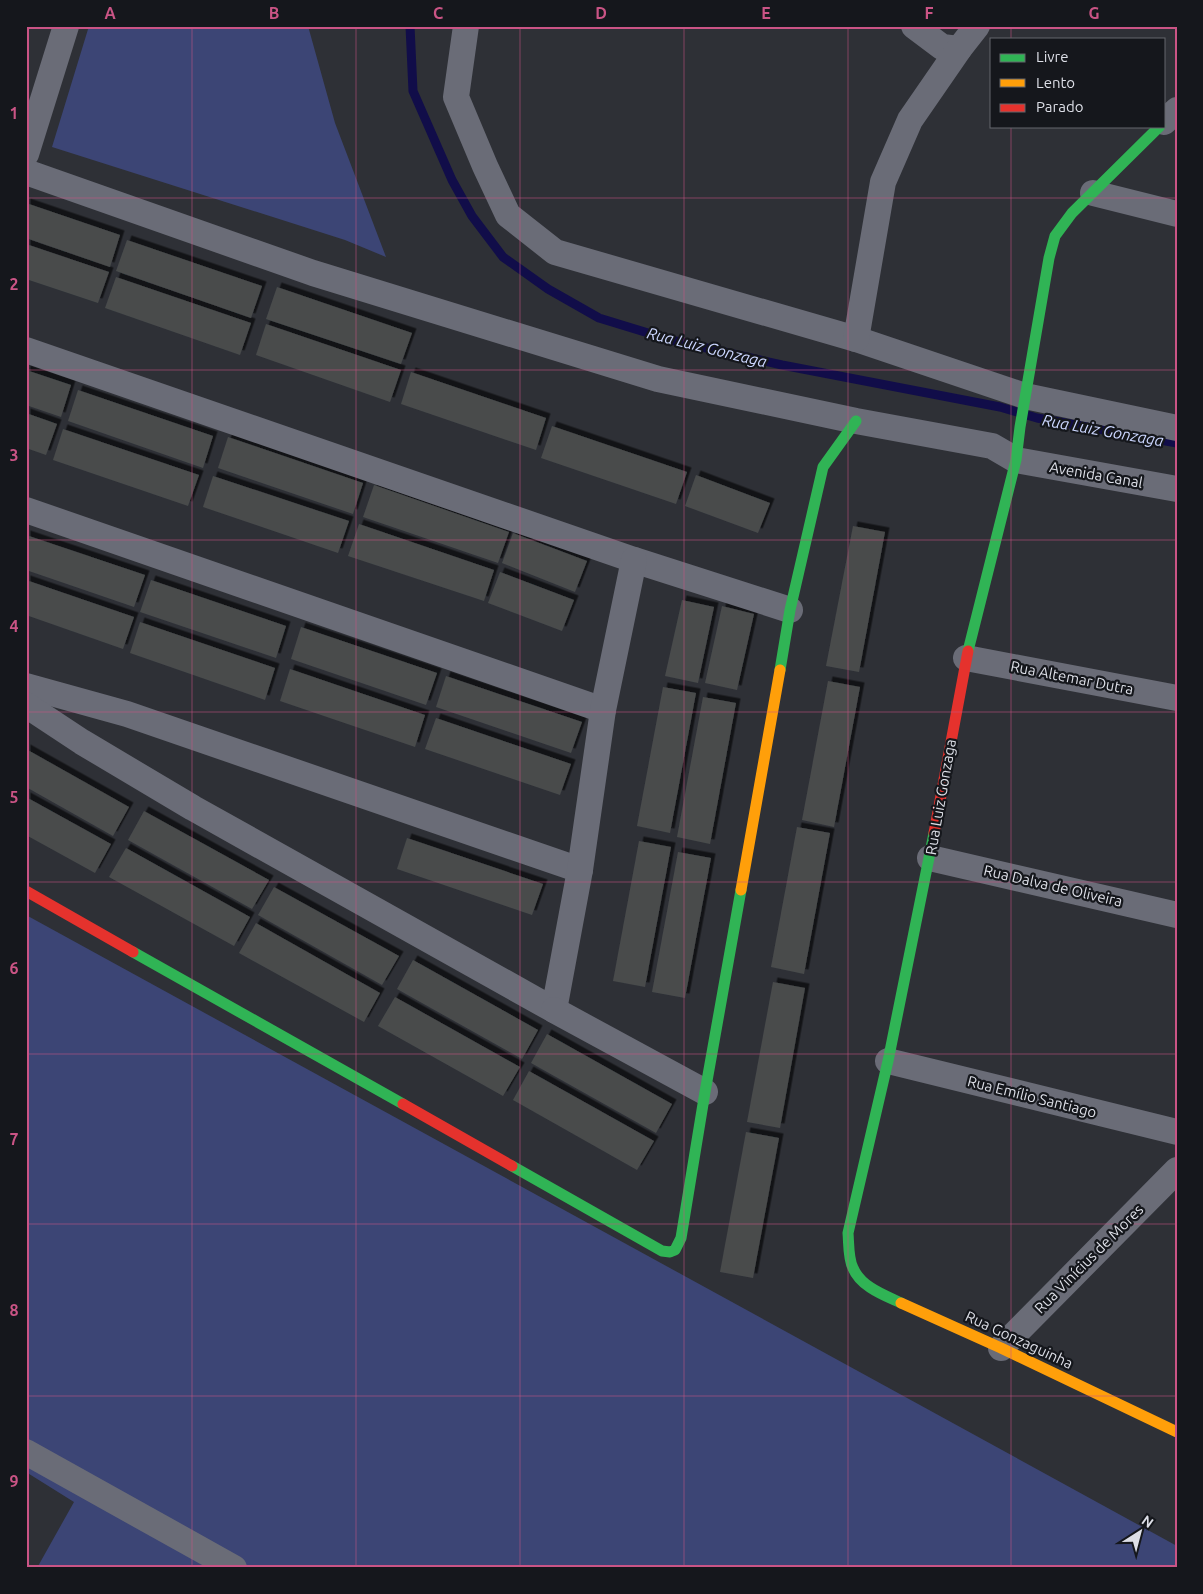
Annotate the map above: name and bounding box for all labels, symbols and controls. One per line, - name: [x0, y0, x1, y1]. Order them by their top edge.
- text: A: [104, 4, 116, 22]
- text: B: [269, 4, 279, 22]
- text: C: [433, 4, 443, 22]
- text: D: [595, 4, 607, 22]
- text: E: [761, 4, 771, 22]
- text: F: [925, 4, 934, 22]
- text: G: [1088, 4, 1100, 22]
- legend: [990, 38, 1166, 128]
- text: Livre: [1036, 48, 1069, 65]
- text: Lento: [1036, 74, 1075, 91]
- text: Parado: [1036, 98, 1083, 115]
- text: 1: [9, 104, 19, 122]
- text: 2: [9, 275, 19, 293]
- water label: Rua Luiz Gonzaga: [645, 323, 769, 371]
- water label: Rua Luiz Gonzaga: [1041, 410, 1165, 450]
- text: 3: [9, 446, 19, 464]
- street label: Avenida Canal: [1048, 458, 1144, 491]
- text: 4: [9, 617, 19, 635]
- street label: Rua Altemar Dutra: [1009, 657, 1135, 698]
- street label: Rua Luiz Gonzaga: [922, 738, 959, 856]
- text: 5: [9, 788, 19, 806]
- street label: Rua Dalva de Oliveira: [982, 861, 1124, 910]
- text: 6: [9, 959, 19, 977]
- street label: Rua Emílio Santiago: [966, 1072, 1099, 1121]
- text: 7: [9, 1130, 19, 1148]
- street label: Rua Vinícius de Mores: [1031, 1201, 1147, 1317]
- text: 8: [9, 1301, 19, 1319]
- street label: Rua Gonzaguinha: [963, 1307, 1076, 1372]
- text: 9: [9, 1472, 19, 1490]
- north arrow: [1116, 1506, 1166, 1556]
- text: N: [1139, 1512, 1157, 1531]

